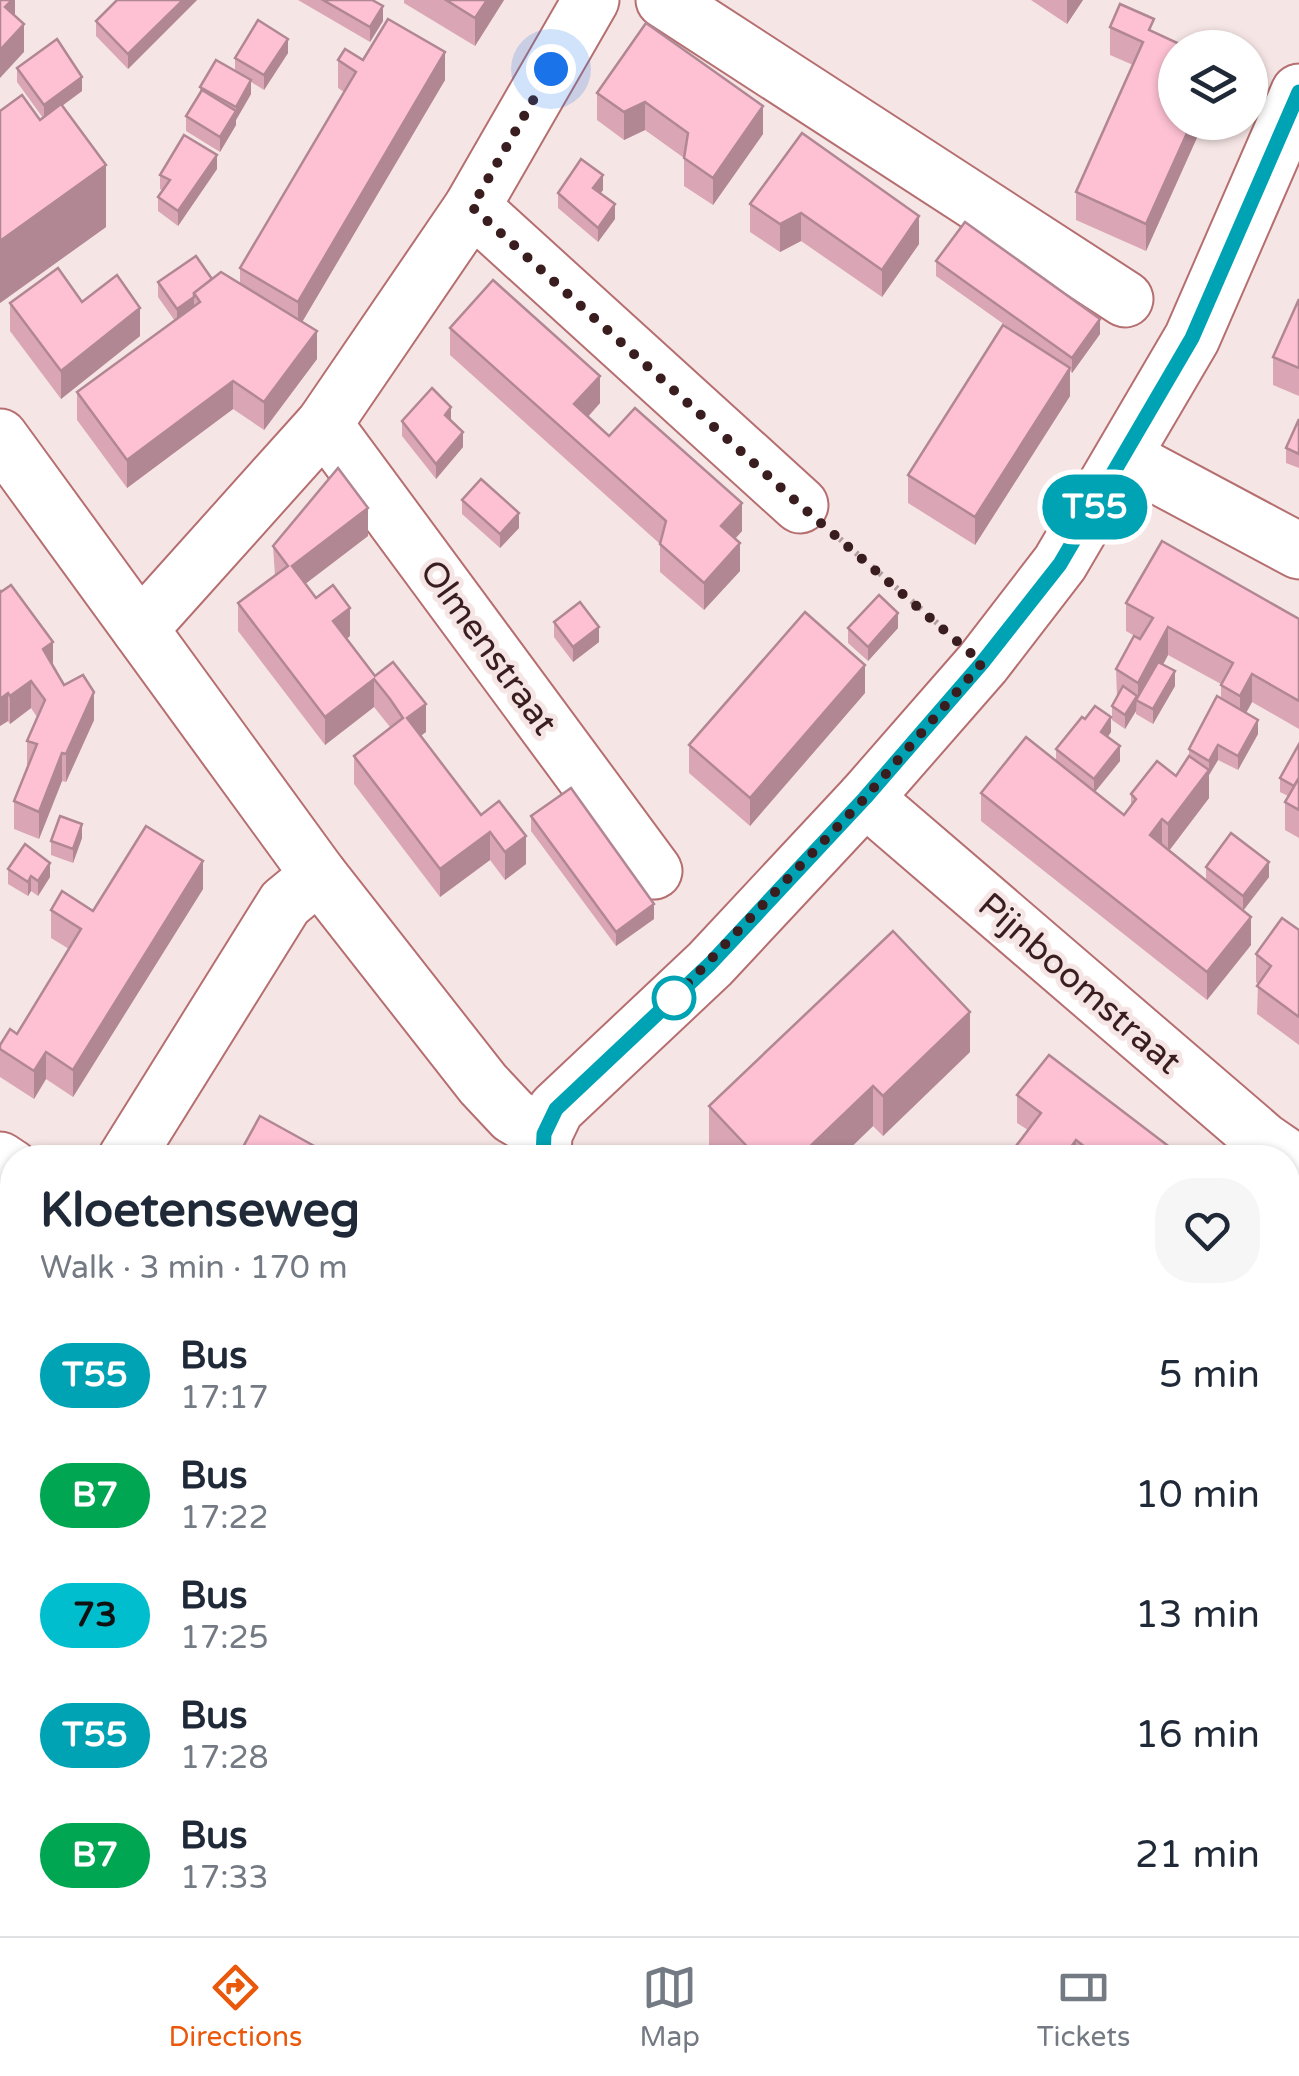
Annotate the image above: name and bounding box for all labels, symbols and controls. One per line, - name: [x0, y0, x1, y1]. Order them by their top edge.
- map controls: [1158, 30, 1268, 140]
- button: layers: [1158, 30, 1268, 140]
- your location: [526, 44, 576, 94]
- line badge: T55: [1038, 474, 1152, 540]
- text: T55: [1062, 486, 1128, 528]
- street label: Olmenstraat: [411, 552, 566, 743]
- street label: Pijnboomstraat: [969, 884, 1189, 1083]
- unlabelled marker: [653, 977, 695, 1019]
- button: heart: [1155, 1178, 1260, 1283]
- text: Kloetenseweg: [40, 1182, 360, 1240]
- text: Walk · 3 min · 170 m: [40, 1249, 348, 1287]
- text: Bus: [180, 1333, 247, 1379]
- text: 5 min: [1159, 1352, 1260, 1398]
- text: T55: [62, 1354, 128, 1396]
- text: 17:17: [180, 1379, 269, 1417]
- text: Bus: [180, 1453, 247, 1499]
- text: 10 min: [1135, 1472, 1260, 1518]
- text: B7: [72, 1474, 118, 1516]
- text: 17:22: [180, 1499, 269, 1537]
- text: Bus: [180, 1573, 247, 1619]
- text: 13 min: [1135, 1592, 1260, 1638]
- text: 73: [73, 1594, 117, 1636]
- text: 17:25: [180, 1619, 269, 1657]
- text: Bus: [180, 1693, 247, 1739]
- text: 16 min: [1135, 1712, 1260, 1758]
- text: T55: [62, 1714, 128, 1756]
- text: 17:28: [180, 1739, 269, 1777]
- text: Bus: [180, 1813, 247, 1859]
- text: 21 min: [1135, 1832, 1260, 1878]
- text: B7: [72, 1834, 118, 1876]
- text: 17:33: [180, 1859, 269, 1897]
- tab: Directions: [168, 1960, 302, 2054]
- tab: Map: [639, 1960, 700, 2054]
- tab: Tickets: [1037, 1960, 1130, 2054]

